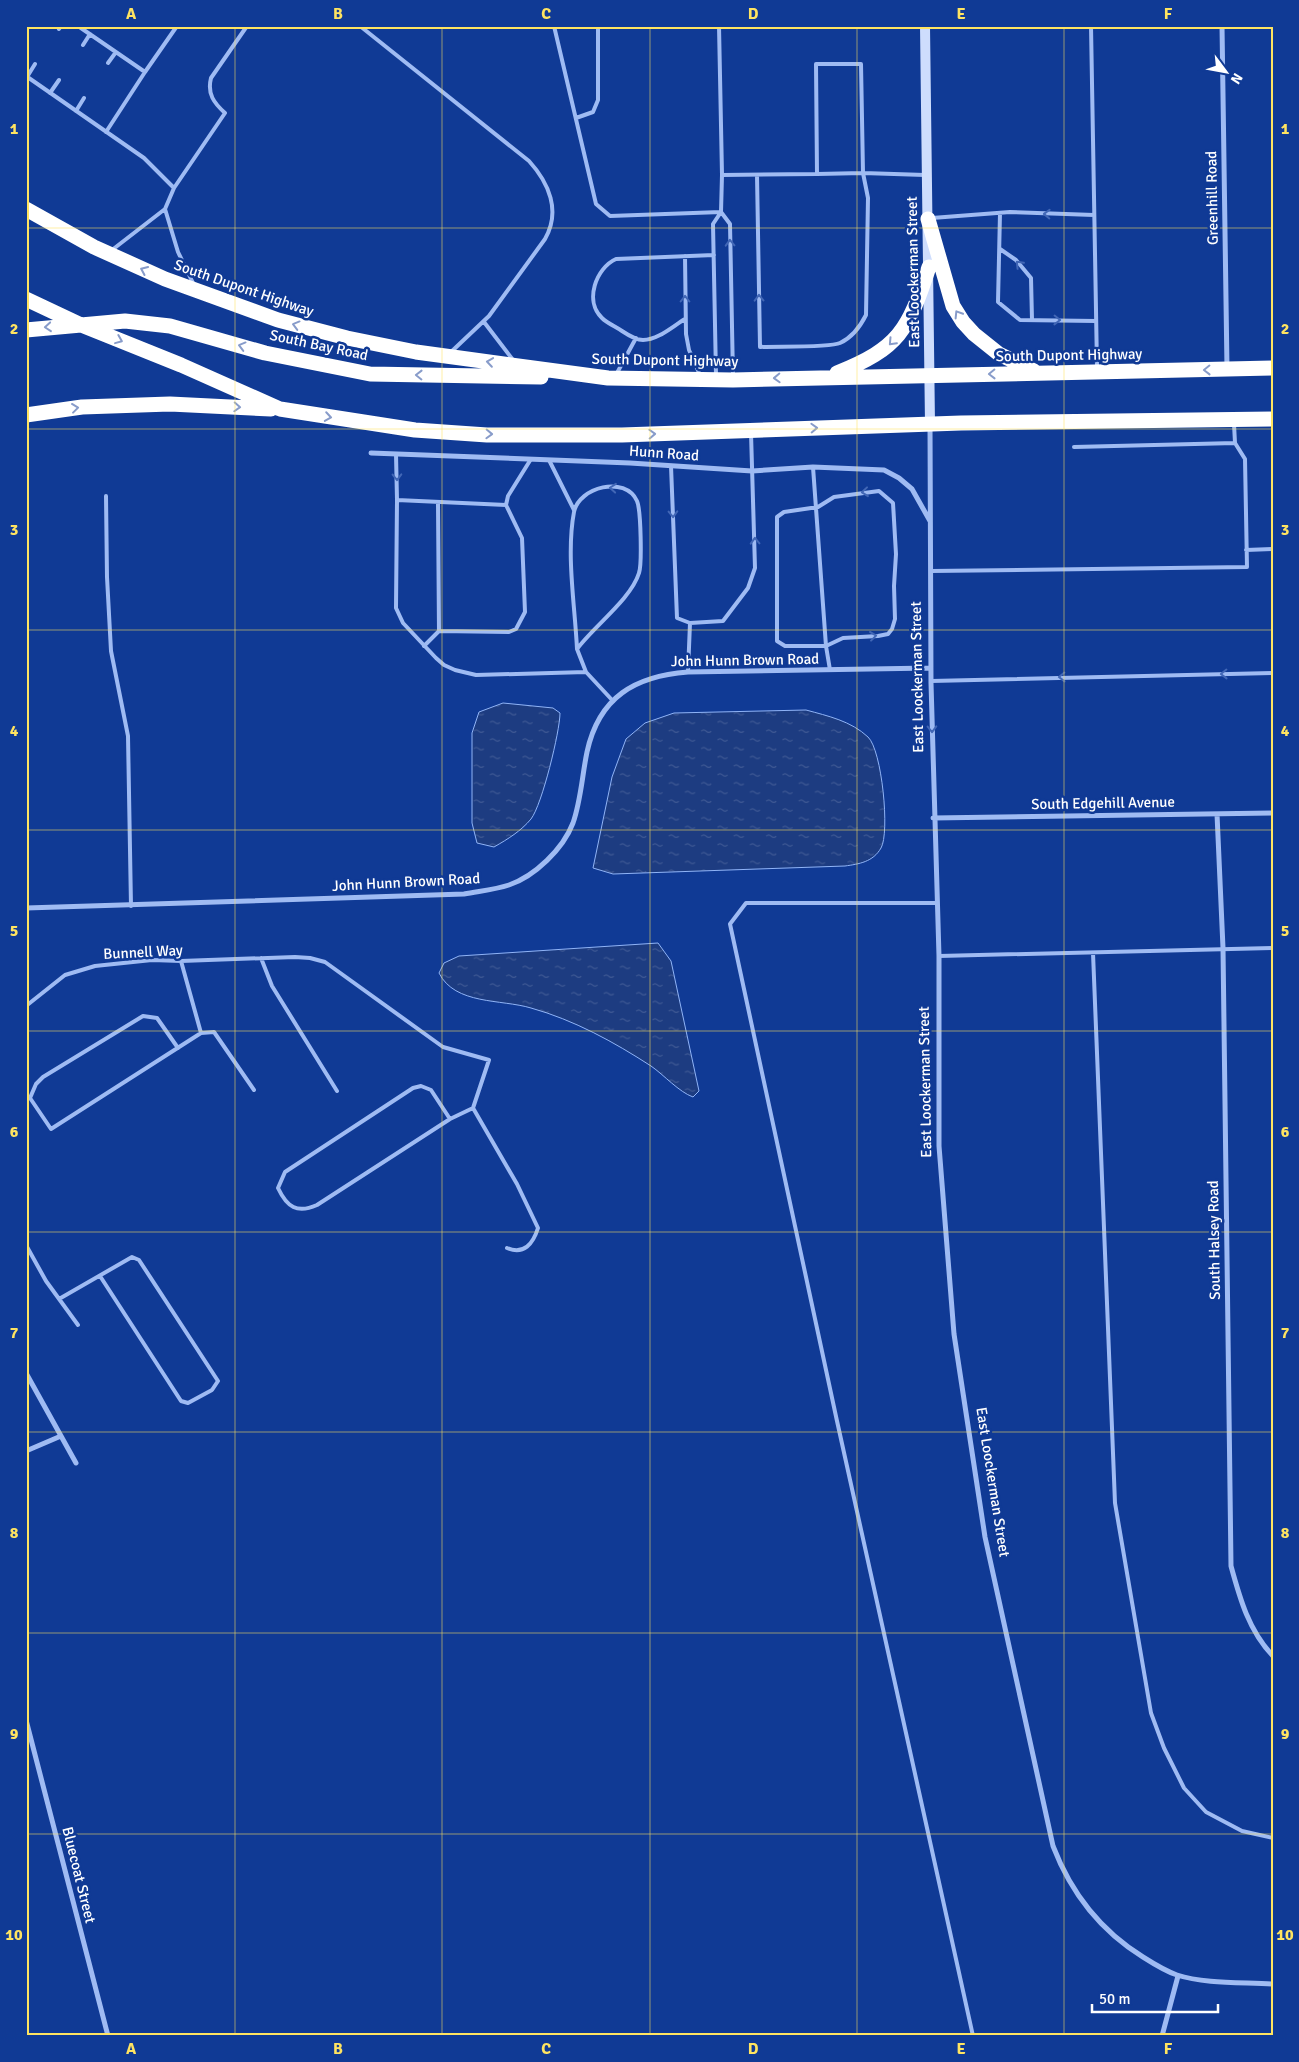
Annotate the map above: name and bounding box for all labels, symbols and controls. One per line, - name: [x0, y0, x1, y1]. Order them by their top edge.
- text: A: [126, 4, 137, 24]
- text: B: [333, 4, 343, 24]
- text: C: [541, 4, 551, 24]
- text: D: [748, 4, 759, 24]
- text: E: [956, 4, 966, 24]
- text: F: [1164, 4, 1173, 24]
- north arrow: [1202, 48, 1252, 98]
- text: N: [1227, 70, 1246, 87]
- text: 1: [10, 119, 19, 139]
- text: 1: [1281, 119, 1290, 139]
- street label: Greenhill Road: [1202, 151, 1222, 245]
- street label: East Loockerman Street: [903, 196, 923, 348]
- one-way arrow: [1043, 208, 1051, 219]
- one-way arrow: [725, 239, 736, 247]
- street label: South Dupont Highway: [172, 256, 316, 320]
- one-way arrow: [1016, 261, 1025, 270]
- one-way arrow: [140, 265, 149, 276]
- one-way arrow: [680, 294, 690, 302]
- one-way arrow: [754, 294, 764, 302]
- one-way arrow: [955, 310, 964, 319]
- one-way arrow: [1053, 315, 1061, 325]
- text: 2: [10, 319, 18, 339]
- text: 2: [1281, 319, 1289, 339]
- one-way arrow: [292, 320, 301, 331]
- one-way arrow: [44, 321, 52, 332]
- street label: South Bay Road: [268, 326, 370, 364]
- one-way arrow: [114, 334, 122, 344]
- one-way arrow: [889, 336, 898, 345]
- one-way arrow: [238, 341, 247, 352]
- street label: South Dupont Highway: [996, 345, 1142, 365]
- street label: South Dupont Highway: [592, 350, 738, 370]
- one-way arrow: [486, 357, 494, 368]
- one-way arrow: [1202, 365, 1210, 376]
- one-way arrow: [987, 369, 995, 379]
- one-way arrow: [415, 370, 422, 380]
- one-way arrow: [772, 373, 780, 384]
- one-way arrow: [234, 402, 241, 412]
- one-way arrow: [70, 404, 79, 414]
- one-way arrow: [323, 411, 332, 421]
- one-way arrow: [810, 423, 818, 434]
- one-way arrow: [485, 429, 493, 440]
- one-way arrow: [648, 429, 656, 439]
- street label: Hunn Road: [628, 442, 700, 464]
- one-way arrow: [392, 474, 402, 482]
- one-way arrow: [608, 483, 616, 494]
- one-way arrow: [861, 486, 869, 497]
- one-way arrow: [668, 511, 678, 519]
- text: 3: [10, 520, 18, 540]
- text: 3: [1281, 520, 1289, 540]
- one-way arrow: [749, 537, 760, 545]
- street label: East Loockerman Street: [907, 601, 927, 753]
- one-way arrow: [870, 631, 878, 642]
- street label: John Hunn Brown Road: [671, 650, 819, 670]
- one-way arrow: [1220, 669, 1228, 679]
- one-way arrow: [1057, 672, 1065, 683]
- text: 4: [10, 721, 19, 741]
- text: 4: [1281, 721, 1290, 741]
- one-way arrow: [927, 726, 937, 734]
- street label: South Edgehill Avenue: [1031, 793, 1175, 813]
- street label: John Hunn Brown Road: [331, 869, 481, 895]
- text: 5: [10, 921, 18, 941]
- text: 5: [1281, 921, 1289, 941]
- street label: Bunnell Way: [103, 941, 183, 963]
- street label: East Loockerman Street: [915, 1006, 935, 1158]
- text: 6: [10, 1122, 19, 1142]
- text: 6: [1281, 1122, 1290, 1142]
- street label: South Halsey Road: [1204, 1180, 1224, 1300]
- text: 7: [10, 1323, 19, 1343]
- text: 7: [1281, 1323, 1290, 1343]
- street label: East Loockerman Street: [972, 1406, 1014, 1558]
- text: 8: [10, 1523, 19, 1543]
- text: 8: [1281, 1523, 1290, 1543]
- text: 9: [10, 1724, 19, 1744]
- text: 9: [1281, 1724, 1290, 1744]
- street label: Bluecoat Street: [58, 1825, 100, 1925]
- text: 10: [5, 1925, 23, 1945]
- text: 10: [1276, 1925, 1294, 1945]
- scale bar: [1092, 1982, 1218, 2014]
- text: 50 m: [1099, 1990, 1130, 2008]
- text: A: [126, 2039, 137, 2059]
- text: B: [333, 2039, 343, 2059]
- text: C: [541, 2039, 551, 2059]
- text: D: [748, 2039, 759, 2059]
- text: E: [956, 2039, 966, 2059]
- text: F: [1164, 2039, 1173, 2059]

